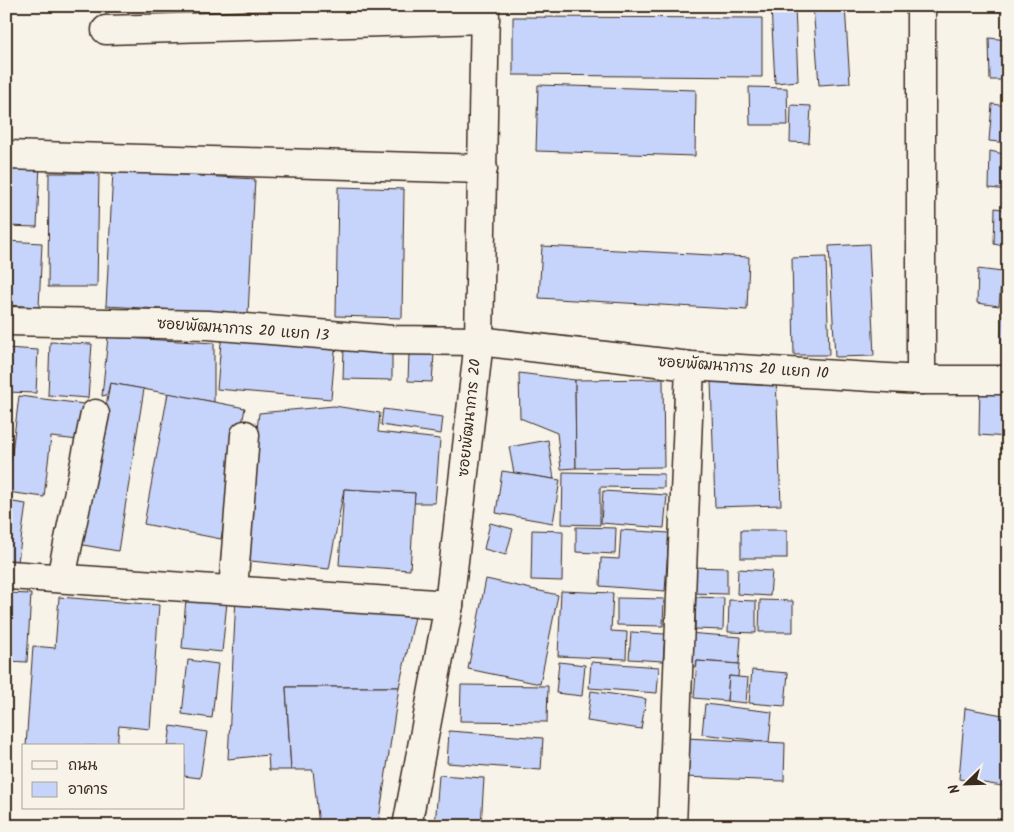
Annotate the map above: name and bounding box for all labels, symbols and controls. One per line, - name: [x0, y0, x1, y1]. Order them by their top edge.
- street label: ซอยพัฒนาการ 20 แยก 13: [156, 312, 330, 348]
- street label: ซอยพัฒนาการ 20 แยก 10: [657, 350, 830, 386]
- street label: ซอยพัฒนาการ 20: [452, 357, 488, 478]
- legend: [22, 744, 185, 810]
- text: ถนน: [68, 754, 97, 778]
- north arrow: [942, 760, 992, 810]
- text: อาคาร: [68, 778, 108, 802]
- text: N: [943, 780, 967, 797]

